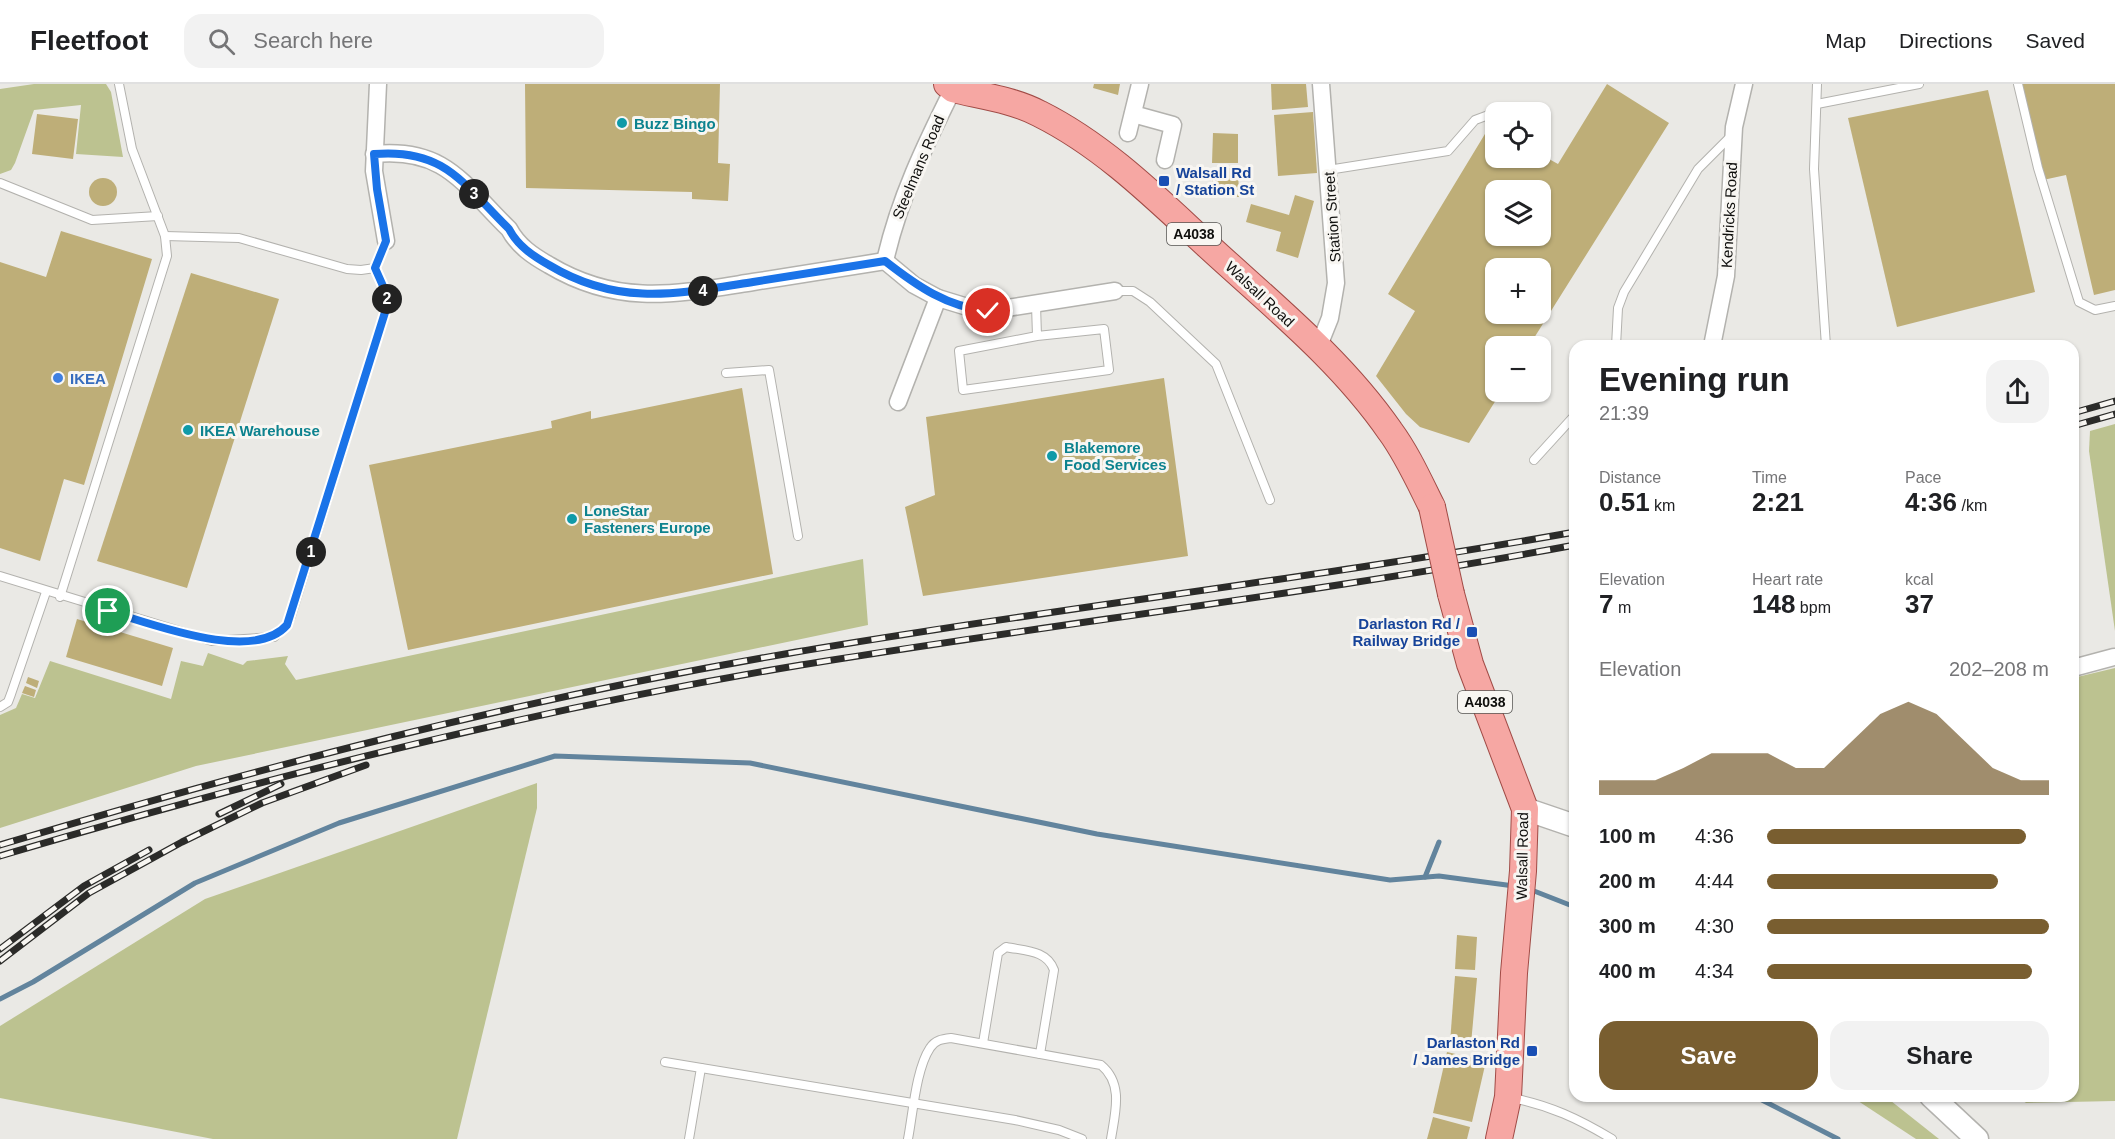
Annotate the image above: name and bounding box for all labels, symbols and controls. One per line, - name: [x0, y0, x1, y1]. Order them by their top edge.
- search box: [184, 14, 604, 68]
- text: Fleetfoot: [30, 25, 148, 56]
- icon: search: [205, 25, 238, 58]
- text: Search here: [253, 28, 373, 53]
- text: Map: [1825, 29, 1866, 52]
- text: Directions: [1899, 29, 1992, 52]
- text: Saved: [2025, 29, 2085, 52]
- map controls: [1485, 102, 1551, 402]
- button: locate: [1485, 102, 1551, 168]
- street label: Steelmans Road: [889, 113, 947, 221]
- place label: Buzz Bingo: [634, 115, 716, 132]
- marker: Buzz Bingo: [615, 116, 629, 130]
- street label: Kendricks Road: [1718, 162, 1740, 268]
- place label: Walsall Rd / Station St: [1176, 164, 1254, 198]
- street label: Station Street: [1320, 170, 1344, 263]
- marker: Walsall Rd / Station St: [1157, 174, 1171, 188]
- pin: 3: [459, 179, 489, 209]
- button: layers: [1485, 180, 1551, 246]
- text: 3: [470, 185, 478, 202]
- road number: A4038: [1167, 223, 1221, 245]
- street label: Walsall Road: [1222, 258, 1298, 330]
- button: +: [1485, 258, 1551, 324]
- pin: 4: [688, 276, 718, 306]
- text: 4: [699, 282, 707, 299]
- pin: 2: [372, 284, 402, 314]
- pin: [962, 285, 1013, 336]
- text: 2: [383, 290, 391, 307]
- icon: check: [971, 294, 1004, 327]
- button: −: [1485, 336, 1551, 402]
- button: share: [1986, 360, 2049, 423]
- text: Evening run: [1599, 361, 1790, 398]
- place label: IKEA: [70, 370, 106, 387]
- marker: IKEA: [51, 371, 65, 385]
- text: 21:39: [1599, 402, 1649, 424]
- place label: IKEA Warehouse: [200, 422, 320, 439]
- marker: IKEA Warehouse: [181, 423, 195, 437]
- place label: Blakemore Food Services: [1064, 439, 1167, 473]
- marker: Blakemore Food Services: [1045, 449, 1059, 463]
- text: Distance: [1599, 469, 1661, 486]
- text: Time: [1752, 469, 1787, 486]
- text: Pace: [1905, 469, 1941, 486]
- text: 0.51: [1599, 487, 1650, 517]
- text: 2:21: [1752, 487, 1804, 517]
- text: 4:36: [1905, 487, 1957, 517]
- text: km: [1650, 497, 1675, 514]
- text: /km: [1957, 497, 1987, 514]
- place label: LoneStar Fasteners Europe: [584, 502, 711, 536]
- marker: LoneStar Fasteners Europe: [565, 512, 579, 526]
- pin: 1: [296, 537, 326, 567]
- text: 1: [307, 543, 315, 560]
- text: Elevation: [1599, 571, 1665, 588]
- text: Heart rate: [1752, 571, 1823, 588]
- text: kcal: [1905, 571, 1933, 588]
- pin: [82, 585, 133, 636]
- text: 7: [1599, 589, 1613, 619]
- text: 148: [1752, 589, 1795, 619]
- text: 37: [1905, 589, 1934, 619]
- icon: arrive: [91, 594, 124, 627]
- text: m: [1613, 599, 1631, 616]
- text: bpm: [1795, 599, 1831, 616]
- place label: Darlaston Rd / Railway Bridge: [1352, 615, 1461, 649]
- marker: Darlaston Rd / Railway Bridge: [1465, 625, 1479, 639]
- text: Elevation: [1599, 658, 1681, 680]
- text: 202–208 m: [1949, 658, 2049, 680]
- road number: A4038: [1458, 691, 1512, 713]
- street label: Walsall Road: [1513, 812, 1531, 900]
- text: 100 m: [1599, 825, 1656, 847]
- text: 4:36: [1695, 825, 1734, 847]
- text: 200 m: [1599, 870, 1656, 892]
- text: 4:44: [1695, 870, 1734, 892]
- text: 300 m: [1599, 915, 1656, 937]
- text: 4:30: [1695, 915, 1734, 937]
- text: 400 m: [1599, 960, 1656, 982]
- text: 4:34: [1695, 960, 1734, 982]
- button: Save: [1599, 1021, 1818, 1090]
- button: Share: [1830, 1021, 2049, 1090]
- place label: Darlaston Rd / James Bridge: [1413, 1034, 1520, 1068]
- marker: Darlaston Rd / James Bridge: [1525, 1044, 1539, 1058]

